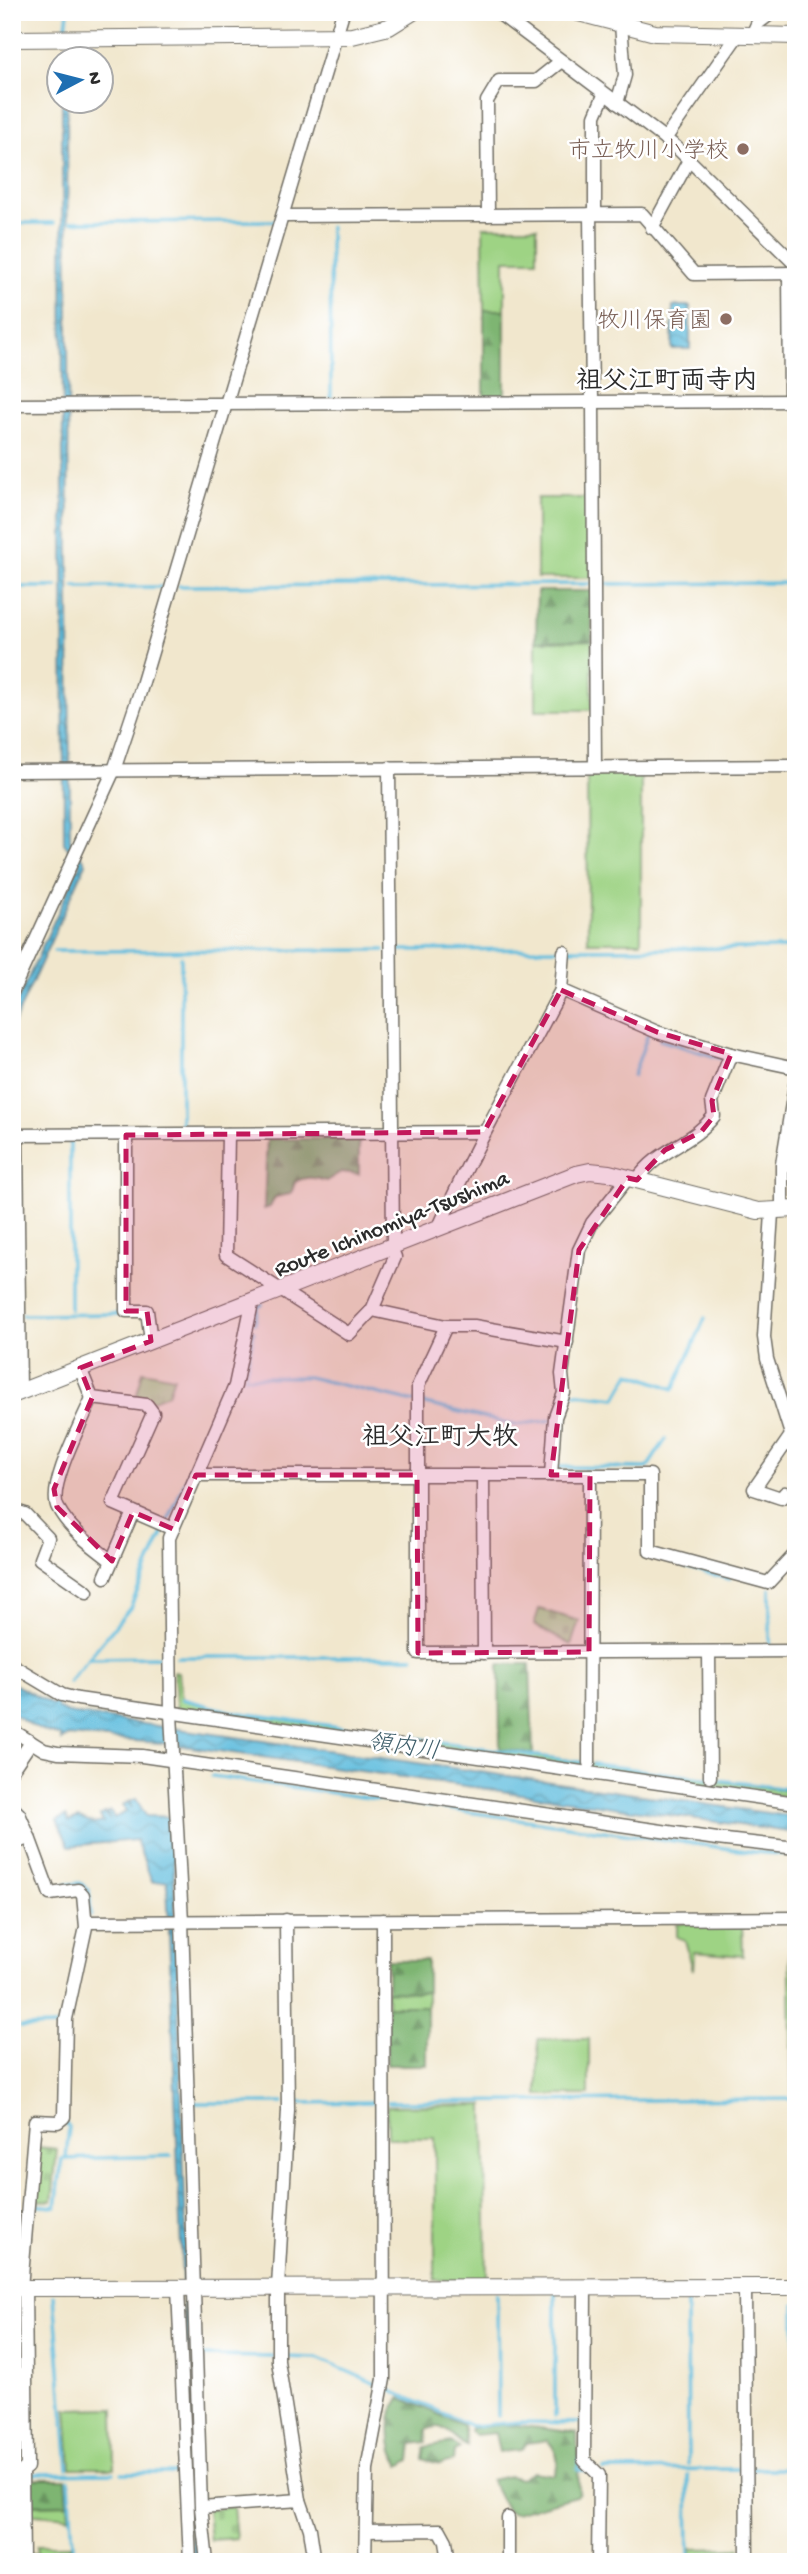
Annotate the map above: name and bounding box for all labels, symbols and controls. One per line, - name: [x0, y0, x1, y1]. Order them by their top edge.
- north arrow: [46, 46, 116, 116]
- text: N: [81, 71, 106, 86]
- place label: 市立牧川小学校: [568, 138, 729, 166]
- marker: 市立牧川小学校: [735, 141, 751, 157]
- place label: 牧川保育園: [597, 308, 712, 336]
- marker: 牧川保育園: [718, 311, 734, 327]
- district label: 祖父江町両寺内: [576, 366, 758, 399]
- street label: Route Ichinomiya-Tsushima: [271, 1165, 515, 1285]
- district label: 祖父江町大牧: [362, 1422, 518, 1455]
- water label: 領内川: [366, 1728, 441, 1768]

